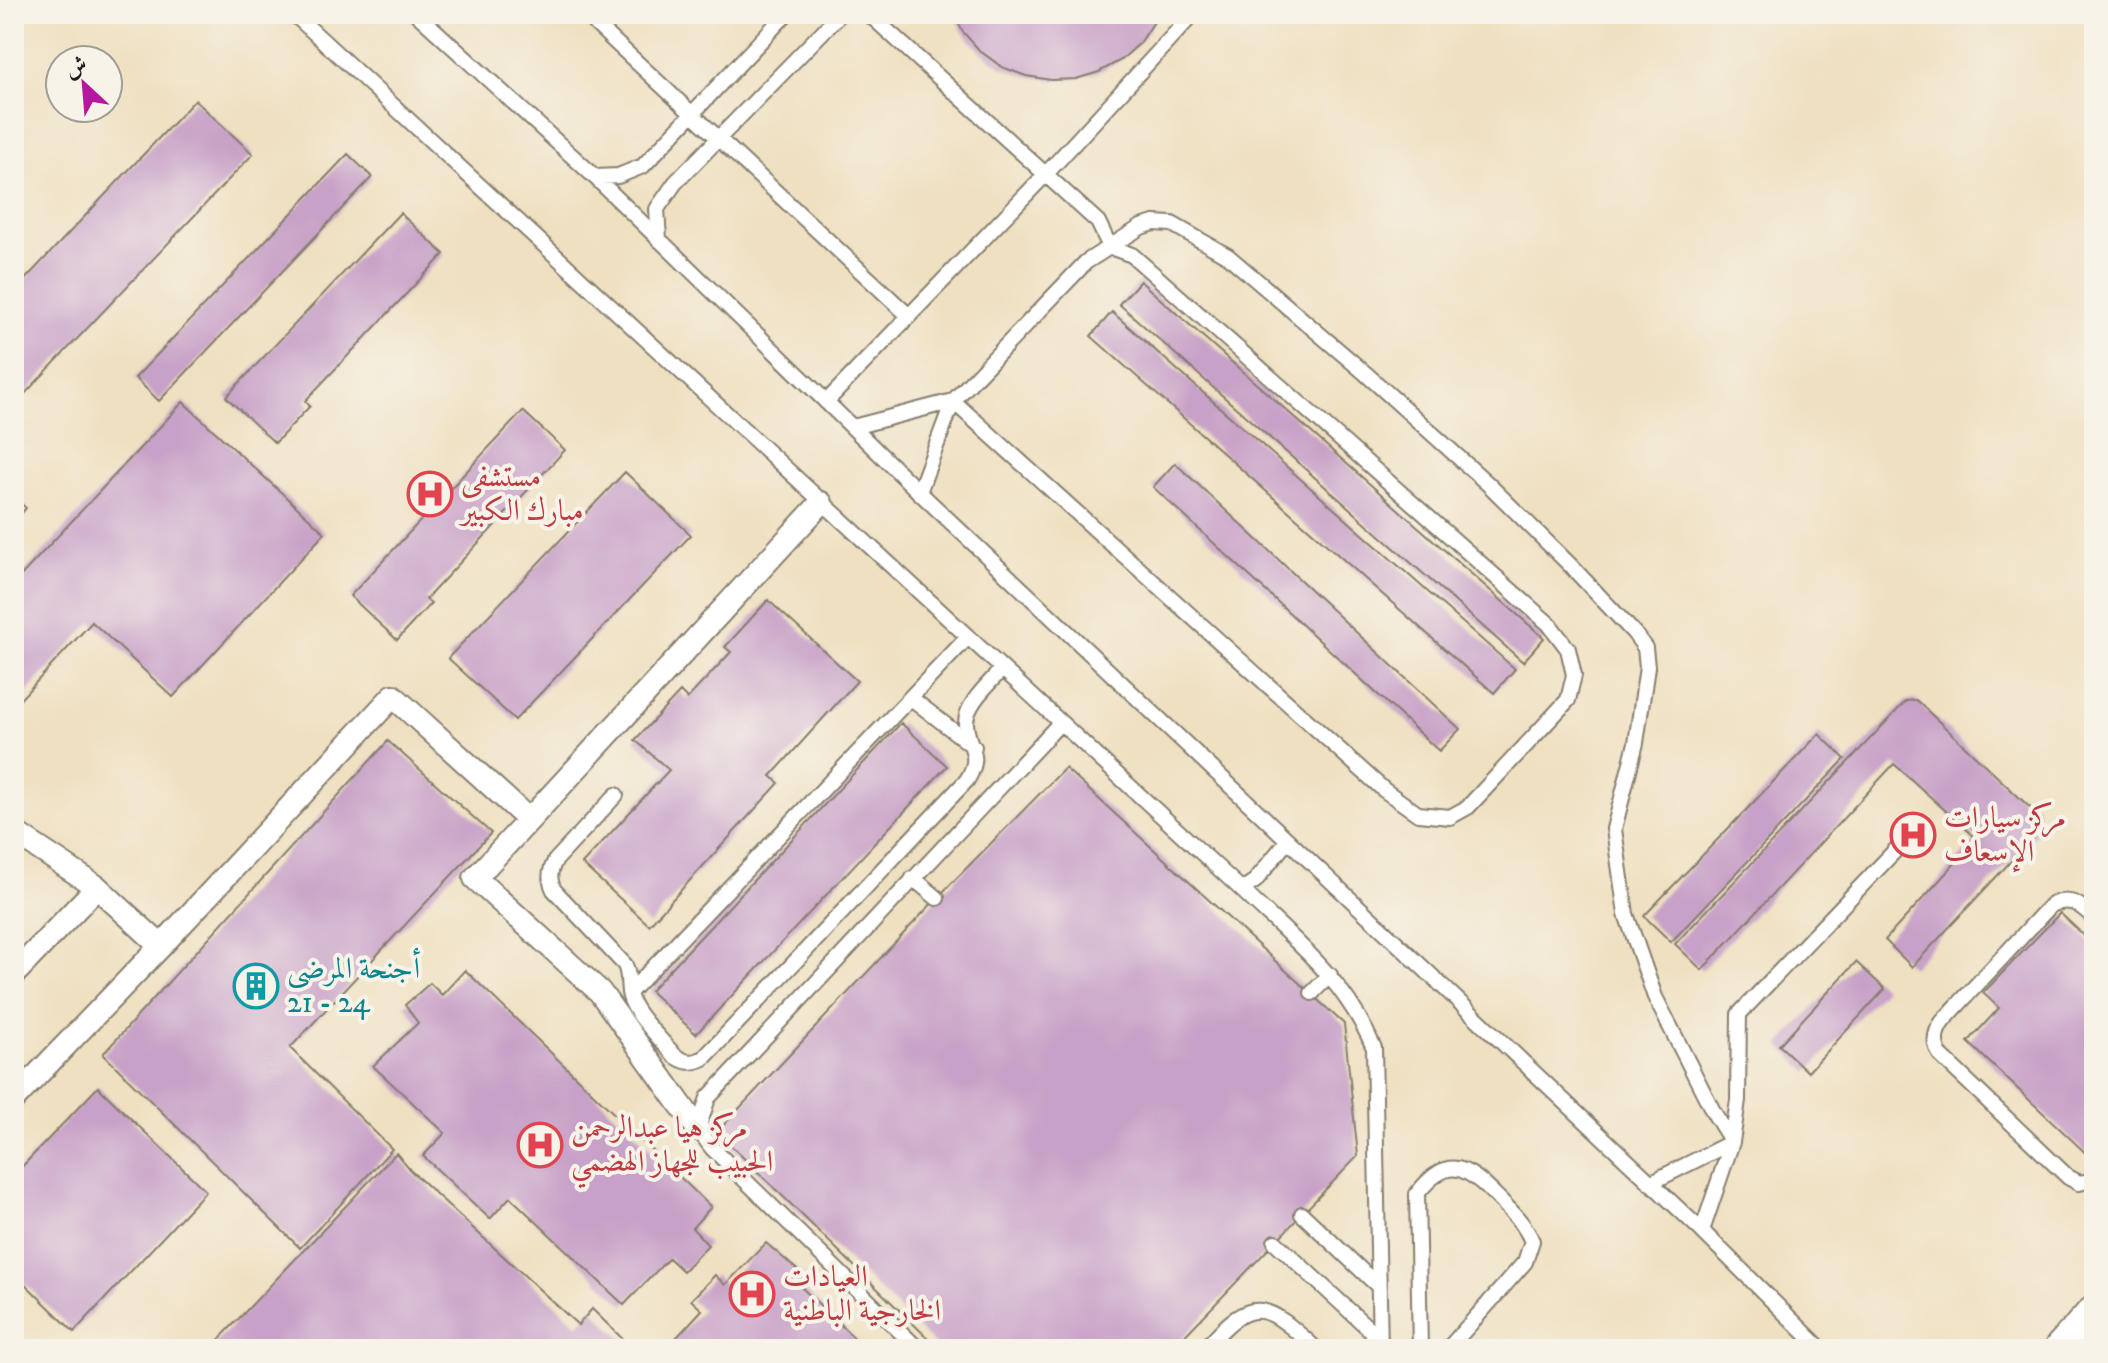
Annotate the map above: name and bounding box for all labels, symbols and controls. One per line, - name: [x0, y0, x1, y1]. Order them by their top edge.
- north arrow: [44, 44, 124, 124]
- text: ش: [60, 50, 92, 84]
- place label: مستشفى مبارك الكبير: [458, 459, 584, 530]
- hospital icon: مستشفى مبارك الكبير: [406, 470, 454, 518]
- place label: مركز سيارات الإسعاف: [1944, 800, 2066, 873]
- hospital icon: مركز سيارات الإسعاف: [1889, 811, 1937, 859]
- place label: أجنحة المرضى 21 - 24: [287, 947, 420, 1022]
- building icon: أجنحة المرضى 21 - 24: [232, 962, 280, 1010]
- place label: مركز هيا عبدالرحمن الحبيب للجهاز الهضمي: [571, 1110, 773, 1189]
- hospital icon: مركز هيا عبدالرحمن الحبيب للجهاز الهضمي: [516, 1121, 564, 1169]
- place label: العيادات الخارجية الباطنية: [783, 1259, 941, 1330]
- hospital icon: العيادات الخارجية الباطنية: [728, 1270, 776, 1318]

